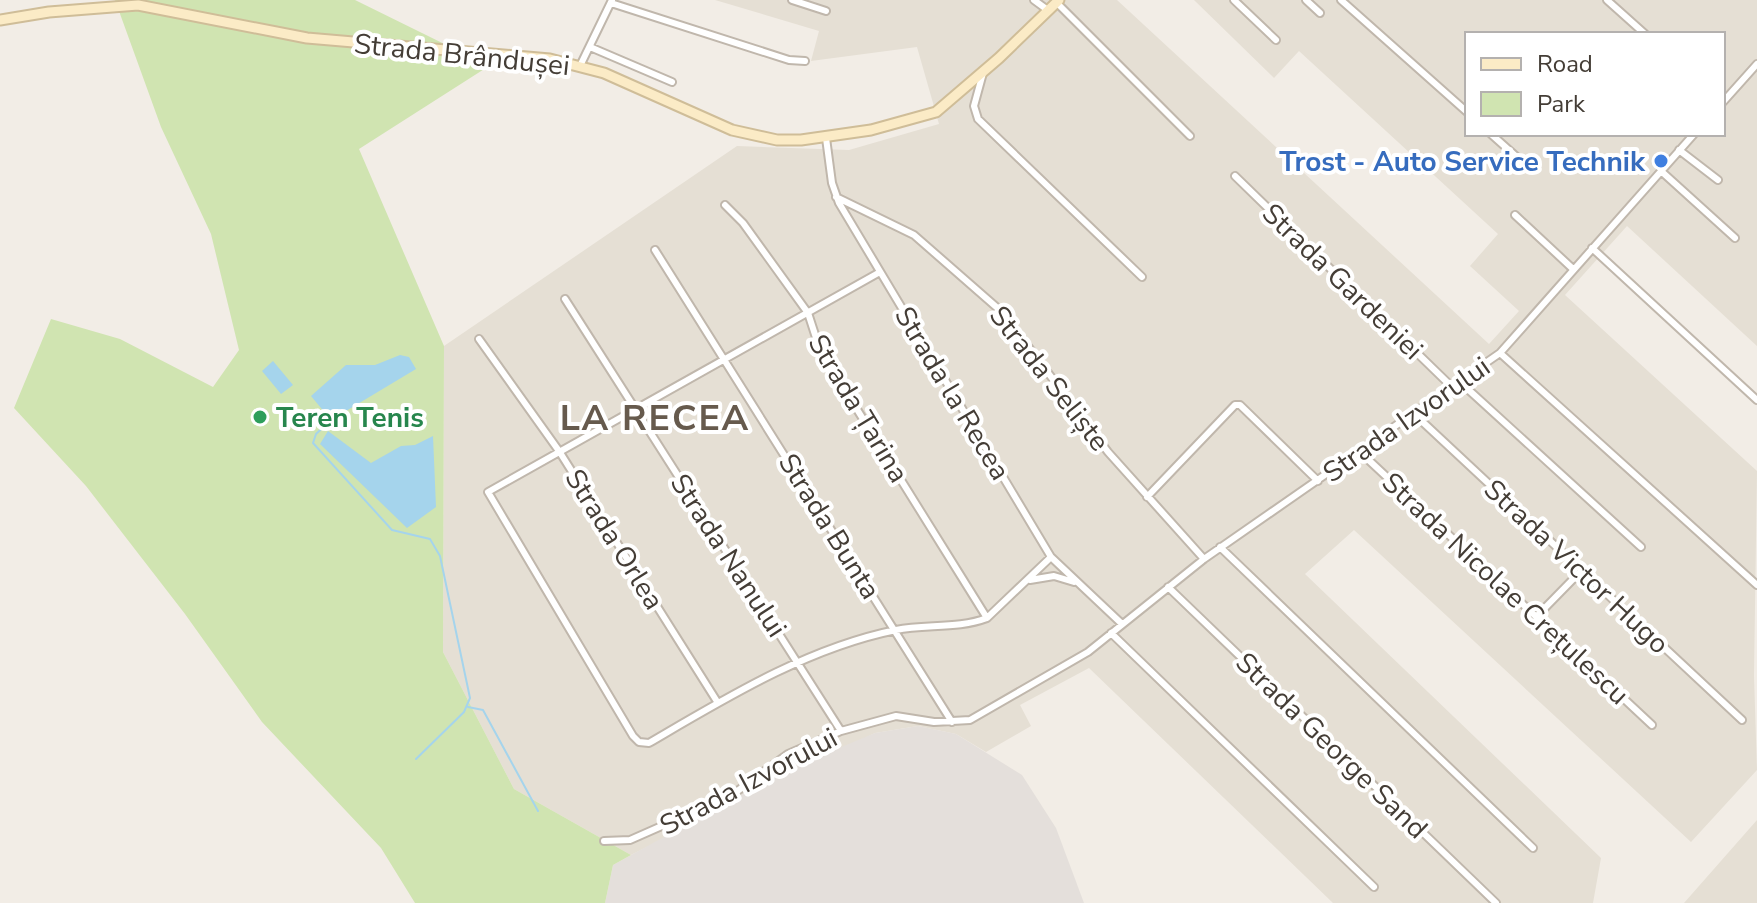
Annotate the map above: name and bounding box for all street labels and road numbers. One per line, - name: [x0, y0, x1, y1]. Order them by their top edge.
- street label: Strada Brândușei: [352, 25, 572, 85]
- street label: Strada Gardeniei: [1254, 195, 1431, 368]
- street label: Strada Seliște: [980, 298, 1118, 459]
- street label: Strada la Recea: [885, 300, 1019, 487]
- street label: Strada Țarina: [799, 327, 917, 490]
- street label: Strada Izvorului: [1315, 348, 1498, 492]
- street label: Strada Bunta: [769, 446, 889, 607]
- street label: Strada Orlea: [556, 462, 673, 617]
- street label: Strada Nicolae Crețulescu: [1374, 464, 1637, 713]
- street label: Strada Nanului: [661, 466, 795, 645]
- street label: Strada Victor Hugo: [1476, 471, 1677, 663]
- street label: Strada George Sand: [1227, 644, 1436, 847]
- street label: Strada Izvorului: [653, 719, 844, 845]

